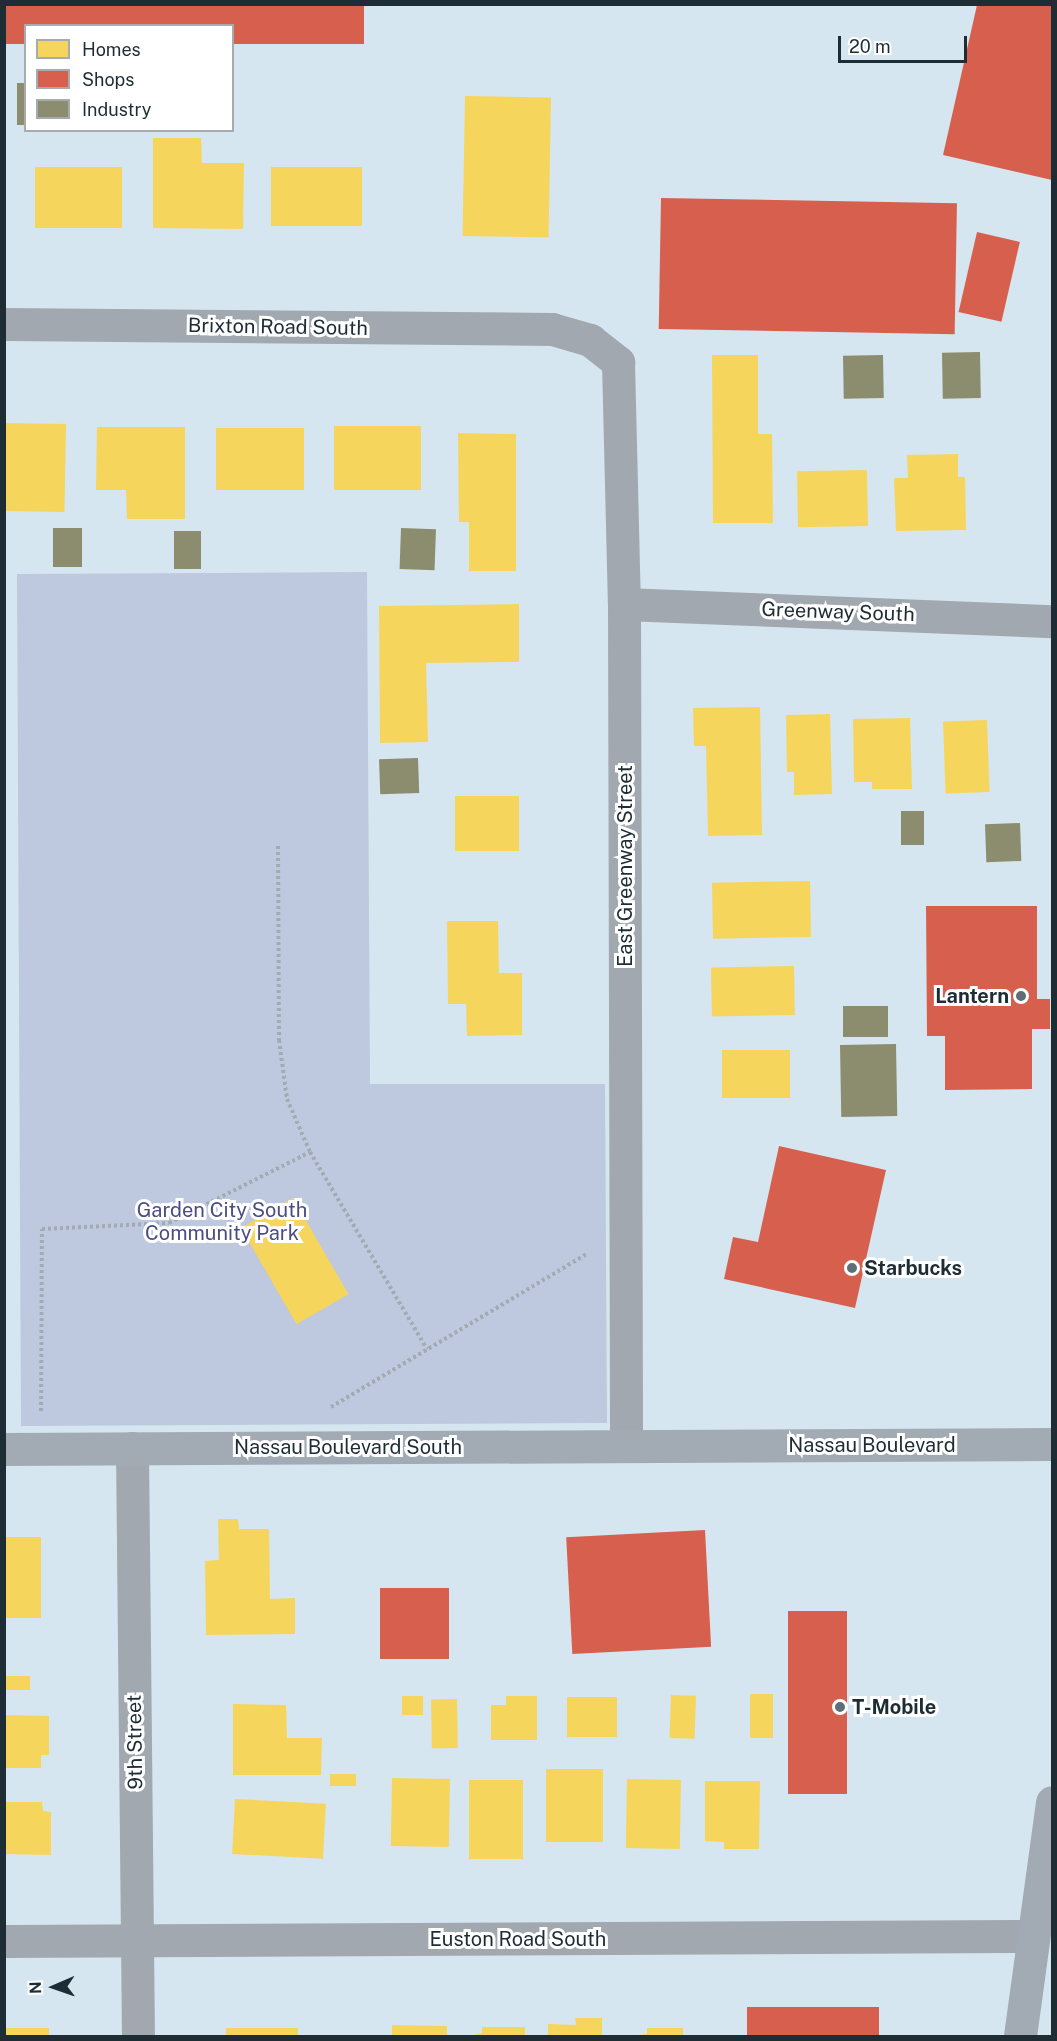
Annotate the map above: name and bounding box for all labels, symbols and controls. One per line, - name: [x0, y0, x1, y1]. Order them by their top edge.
- legend: [24, 24, 234, 132]
- scale bar: [841, 24, 970, 62]
- text: 20 m: [849, 36, 891, 57]
- text: Homes: [82, 39, 141, 60]
- text: Shops: [82, 69, 134, 90]
- text: Industry: [82, 99, 151, 120]
- street label: Brixton Road South: [188, 313, 368, 341]
- street label: Greenway South: [761, 597, 915, 627]
- street label: East Greenway Street: [613, 765, 637, 967]
- place label: Lantern: [935, 984, 1009, 1008]
- marker: Lantern: [1014, 989, 1028, 1003]
- park label: Garden City South Community Park: [137, 1199, 307, 1246]
- place label: Starbucks: [864, 1256, 962, 1280]
- marker: Starbucks: [845, 1261, 859, 1275]
- street label: Nassau Boulevard: [788, 1433, 956, 1457]
- street label: Nassau Boulevard South: [234, 1435, 462, 1459]
- street label: 9th Street: [122, 1694, 148, 1790]
- place label: T-Mobile: [852, 1695, 936, 1719]
- marker: T-Mobile: [833, 1700, 847, 1714]
- street label: Euston Road South: [430, 1927, 606, 1951]
- north arrow: [24, 1957, 84, 2017]
- text: N: [26, 1981, 45, 1994]

